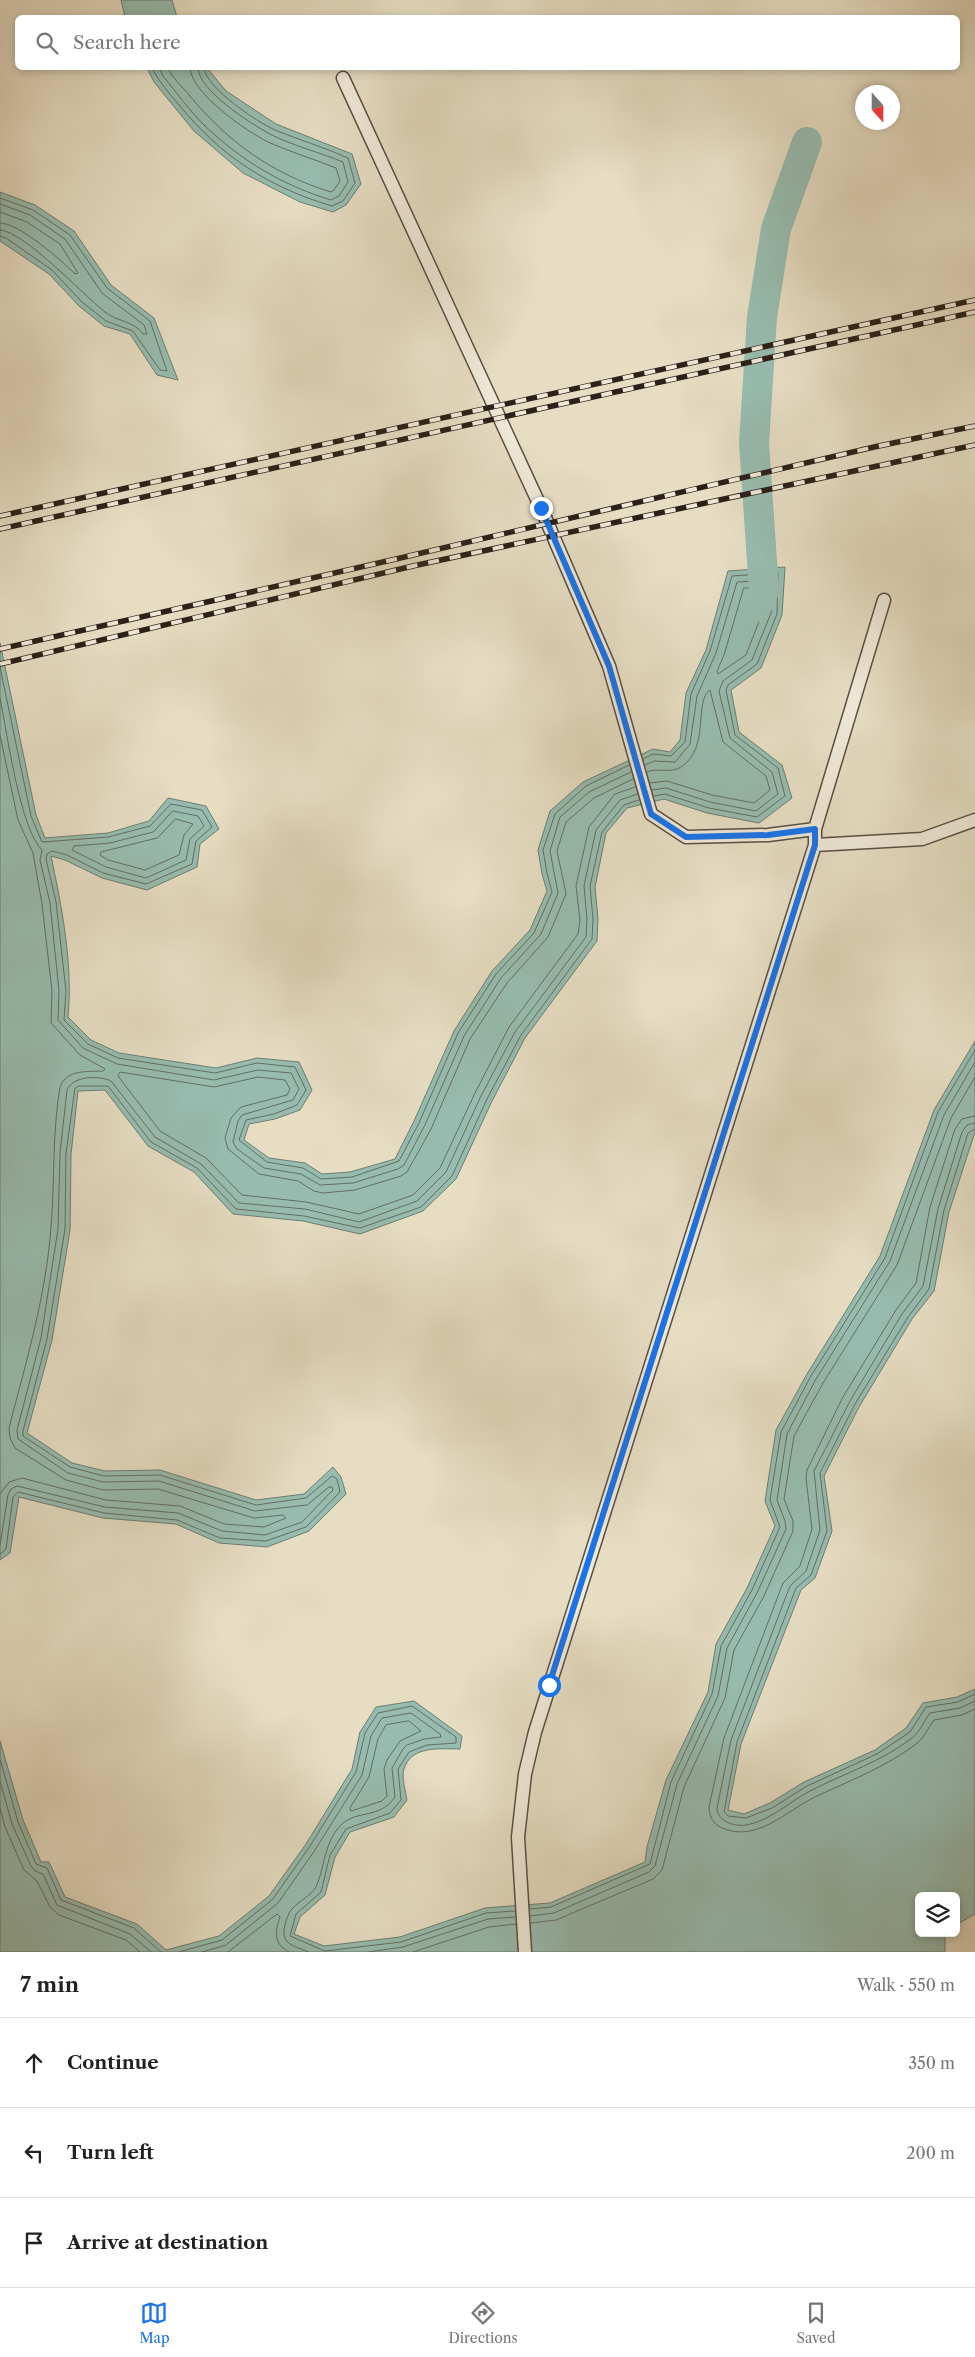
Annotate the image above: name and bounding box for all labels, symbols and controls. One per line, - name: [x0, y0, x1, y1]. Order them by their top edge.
- search box: [15, 15, 960, 70]
- icon: search: [33, 29, 61, 57]
- text: Search here: [73, 31, 181, 54]
- north arrow: [855, 85, 900, 130]
- route end: [530, 497, 553, 520]
- route start: [538, 1674, 561, 1697]
- map controls: [915, 1892, 960, 1937]
- button: layers: [915, 1892, 960, 1937]
- text: 7 min: [20, 1972, 79, 1997]
- text: Walk · 550 m: [857, 1975, 955, 1995]
- icon: ahead: [20, 2049, 48, 2077]
- text: Continue: [67, 2051, 159, 2074]
- text: 350 m: [908, 2053, 955, 2073]
- icon: left: [20, 2139, 48, 2167]
- text: Turn left: [67, 2141, 154, 2164]
- text: 200 m: [906, 2143, 955, 2163]
- icon: arrive: [20, 2229, 48, 2257]
- text: Arrive at destination: [67, 2231, 268, 2254]
- tab: Map: [139, 2299, 170, 2347]
- tab: Directions: [448, 2299, 518, 2347]
- tab: Saved: [797, 2299, 835, 2347]

